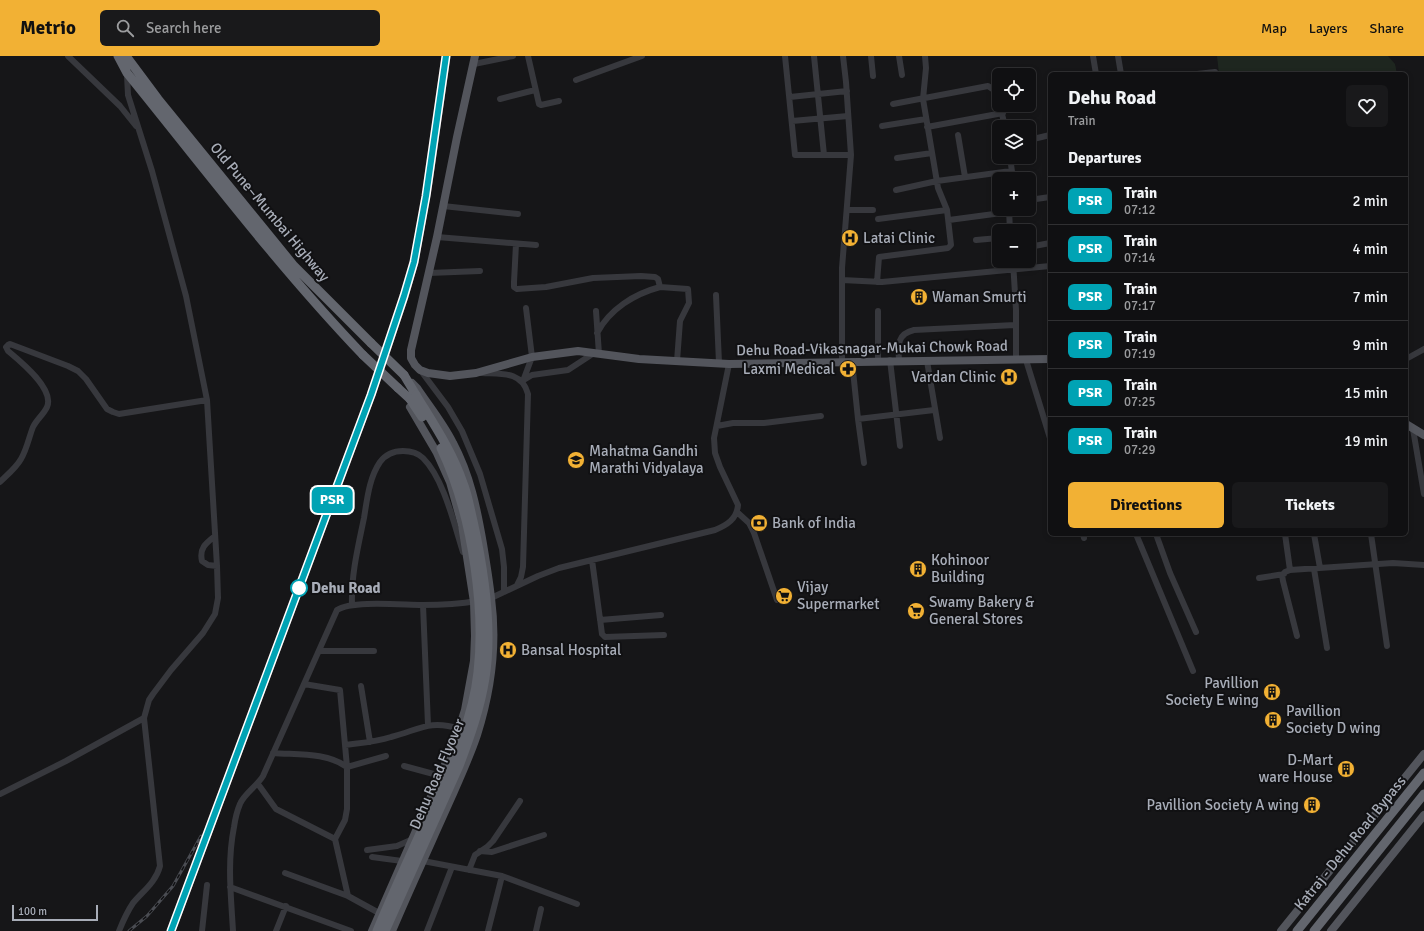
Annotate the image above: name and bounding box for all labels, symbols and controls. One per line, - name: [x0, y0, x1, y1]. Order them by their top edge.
- search box: [100, 10, 380, 46]
- text: Metrio: [20, 16, 76, 40]
- icon: search: [114, 17, 136, 39]
- text: Search here: [146, 19, 222, 37]
- text: Map: [1261, 20, 1287, 37]
- text: Layers: [1309, 20, 1348, 37]
- text: Share: [1370, 20, 1404, 37]
- map controls: [992, 68, 1036, 268]
- button: locate: [992, 68, 1036, 112]
- button: heart: [1346, 85, 1388, 127]
- text: Dehu Road: [1068, 86, 1156, 110]
- text: Train: [1068, 113, 1096, 129]
- button: layers: [992, 120, 1036, 164]
- street label: Old Pune–Mumbai Highway: [207, 139, 333, 285]
- text: Departures: [1068, 149, 1141, 167]
- button: +: [992, 172, 1036, 216]
- text: Train: [1124, 184, 1157, 202]
- text: PSR: [1078, 192, 1102, 209]
- text: 2 min: [1352, 192, 1388, 210]
- text: 07:12: [1124, 202, 1156, 218]
- button: −: [992, 224, 1036, 268]
- hospital icon: Latai Clinic: [840, 228, 860, 248]
- place label: Latai Clinic: [863, 229, 935, 247]
- text: Train: [1124, 232, 1157, 250]
- text: PSR: [1078, 240, 1102, 257]
- text: 4 min: [1352, 240, 1388, 258]
- text: 07:14: [1124, 250, 1156, 266]
- text: Train: [1124, 280, 1157, 298]
- building icon: Waman Smurti: [909, 287, 929, 307]
- place label: Waman Smurti: [932, 288, 1027, 306]
- text: PSR: [1078, 288, 1102, 305]
- text: 7 min: [1352, 288, 1388, 306]
- text: 07:17: [1124, 298, 1156, 314]
- text: Train: [1124, 328, 1157, 346]
- text: PSR: [1078, 336, 1102, 353]
- text: 9 min: [1352, 336, 1388, 354]
- street label: Dehu Road-Vikasnagar-Mukai Chowk Road: [736, 337, 1008, 359]
- text: 07:19: [1124, 346, 1156, 362]
- pharmacy icon: Laxmi Medical: [838, 359, 858, 379]
- place label: Laxmi Medical: [743, 360, 835, 378]
- hospital icon: Vardan Clinic: [999, 367, 1019, 387]
- place label: Vardan Clinic: [911, 368, 996, 386]
- text: Train: [1124, 376, 1157, 394]
- text: PSR: [1078, 384, 1102, 401]
- text: 15 min: [1344, 384, 1388, 402]
- text: 07:25: [1124, 394, 1156, 410]
- text: Train: [1124, 424, 1157, 442]
- text: PSR: [1078, 432, 1102, 449]
- text: 19 min: [1344, 432, 1388, 450]
- place label: Mahatma Gandhi Marathi Vidyalaya: [589, 442, 704, 477]
- text: 07:29: [1124, 442, 1156, 458]
- school or university icon: Mahatma Gandhi Marathi Vidyalaya: [566, 450, 586, 470]
- button: Directions: [1068, 482, 1224, 528]
- button: Tickets: [1232, 482, 1388, 528]
- line badge: PSR: [309, 487, 355, 513]
- text: PSR: [320, 491, 344, 508]
- bank icon: Bank of India: [749, 513, 769, 533]
- place label: Bank of India: [772, 514, 856, 532]
- place label: Kohinoor Building: [931, 551, 990, 586]
- building icon: Kohinoor Building: [908, 559, 928, 579]
- place label: Vijay Supermarket: [797, 578, 880, 613]
- marker: Dehu Road: [290, 579, 308, 597]
- place label: Dehu Road: [311, 579, 381, 597]
- supermarket icon: Vijay Supermarket: [774, 586, 794, 606]
- place label: Swamy Bakery & General Stores: [929, 593, 1035, 628]
- supermarket icon: Swamy Bakery & General Stores: [906, 601, 926, 621]
- hospital icon: Bansal Hospital: [498, 640, 518, 660]
- place label: Bansal Hospital: [521, 641, 621, 659]
- place label: Pavillion Society E wing: [1165, 674, 1259, 709]
- building icon: Pavillion Society E wing: [1262, 682, 1282, 702]
- place label: Pavillion Society D wing: [1286, 702, 1381, 737]
- building icon: Pavillion Society D wing: [1263, 710, 1283, 730]
- street label: Dehu Road Flyover: [406, 716, 469, 832]
- place label: D-Mart ware House: [1258, 751, 1333, 786]
- building icon: D-Mart ware House: [1336, 759, 1356, 779]
- street label: Katraj - Dehu Road Bypass: [1290, 772, 1410, 914]
- building icon: Pavillion Society A wing: [1302, 795, 1322, 815]
- place label: Pavillion Society A wing: [1147, 796, 1299, 814]
- scale bar: [12, 903, 98, 922]
- text: 100 m: [18, 905, 47, 918]

